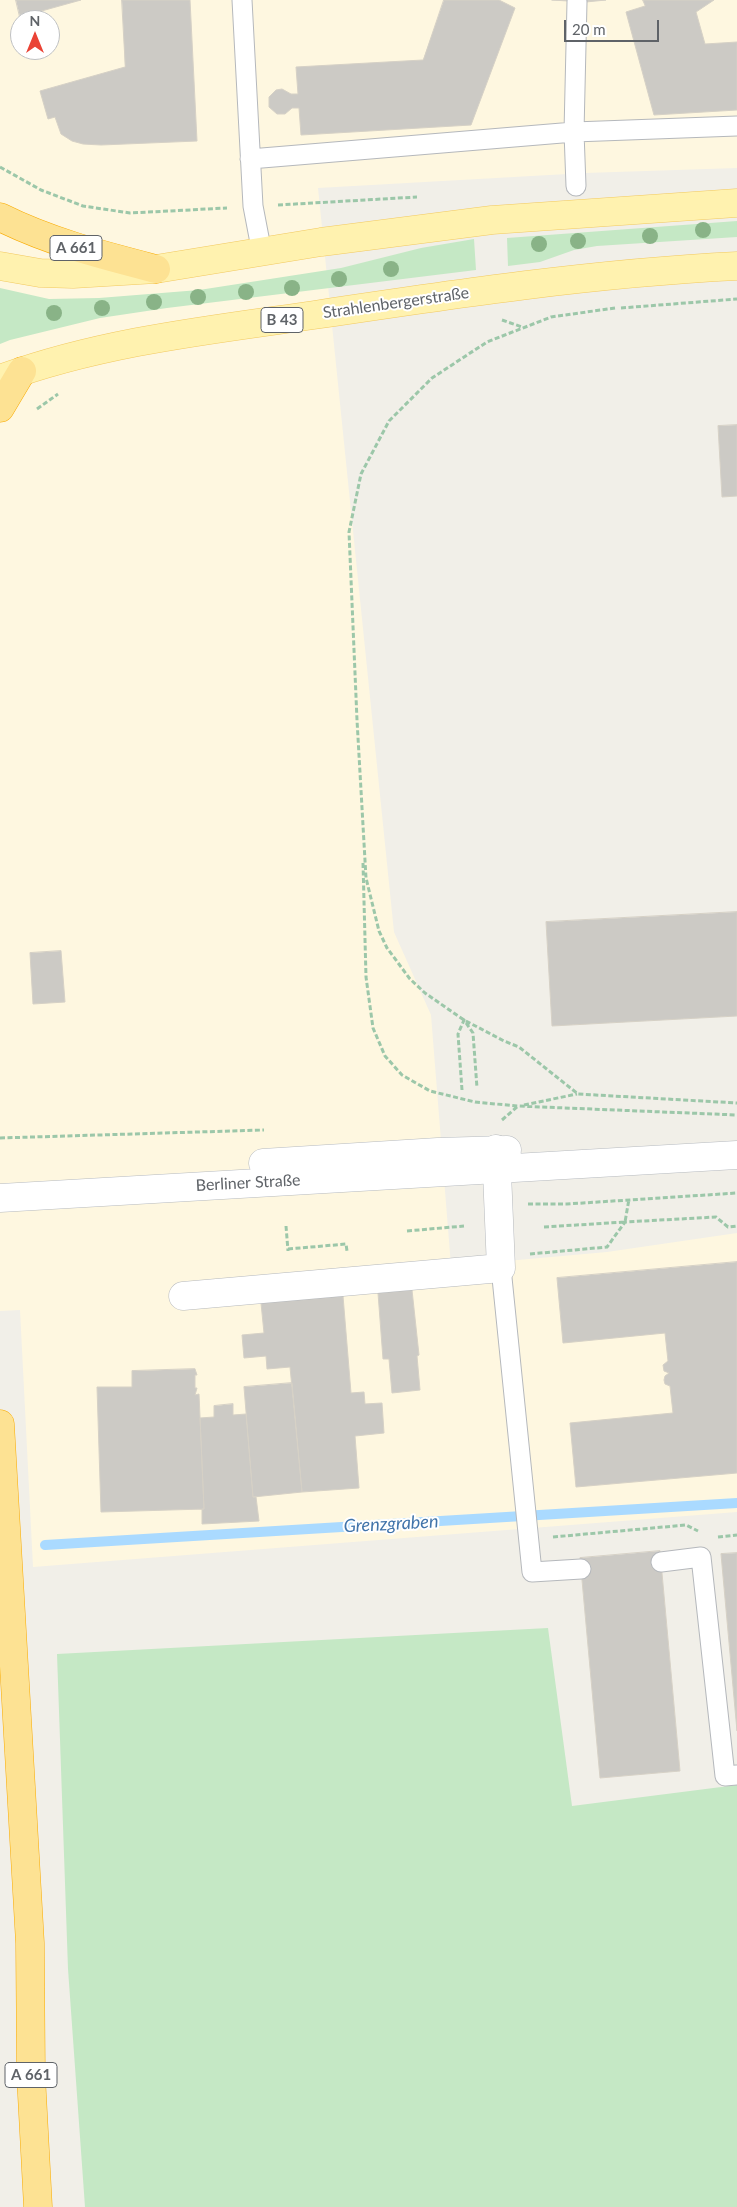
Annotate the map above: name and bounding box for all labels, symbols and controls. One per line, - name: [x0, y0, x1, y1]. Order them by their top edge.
- north arrow: [10, 10, 60, 60]
- scale bar: [567, 10, 662, 42]
- text: N: [30, 12, 40, 29]
- text: 20 m: [572, 20, 606, 38]
- road number: A 661: [50, 236, 102, 260]
- street label: Strahlenbergerstraße: [322, 283, 470, 323]
- road number: B 43: [261, 308, 303, 332]
- street label: Berliner Straße: [195, 1171, 301, 1195]
- water label: Grenzgraben: [343, 1511, 439, 1537]
- road number: A 661: [5, 2062, 57, 2088]

